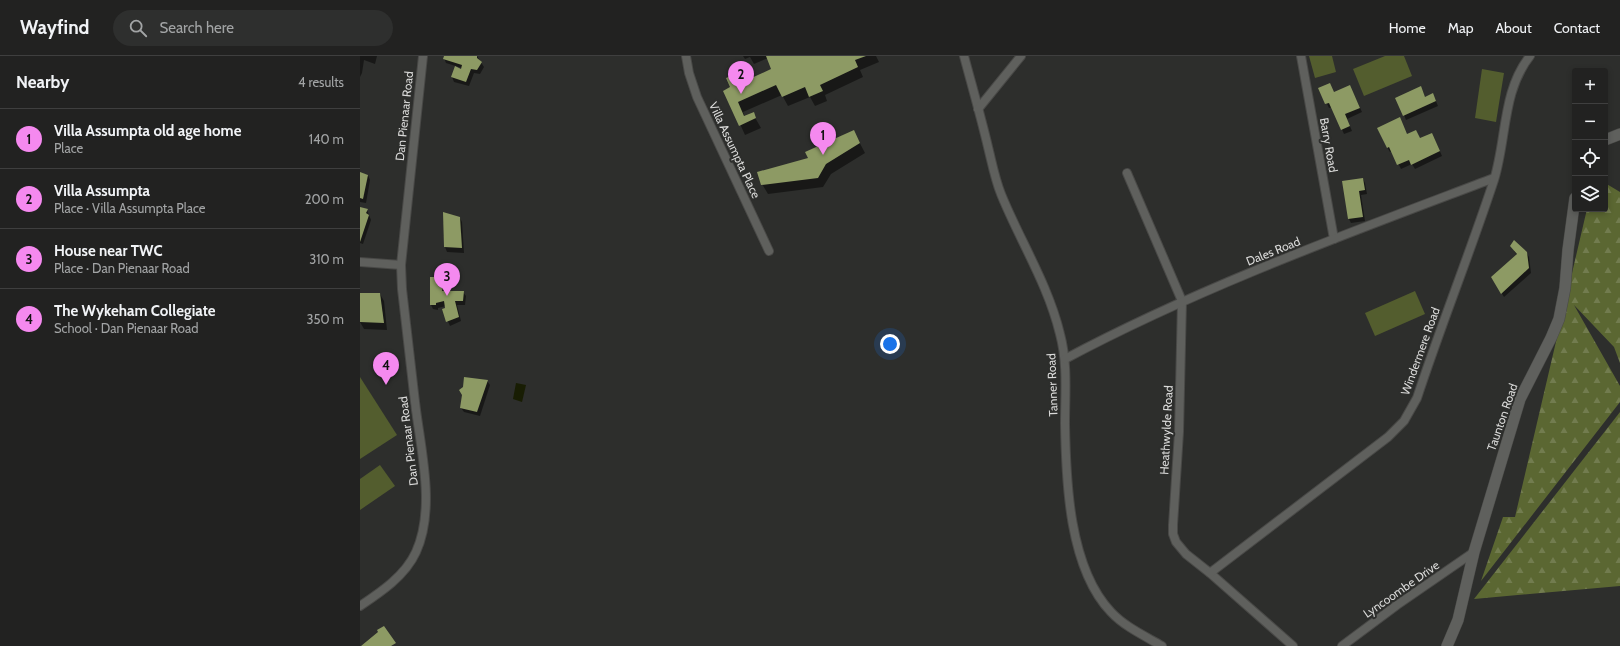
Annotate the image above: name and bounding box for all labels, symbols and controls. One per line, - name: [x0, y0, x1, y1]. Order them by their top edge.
- search box: [113, 10, 393, 46]
- text: Wayfind: [20, 16, 89, 39]
- icon: search: [127, 17, 149, 39]
- text: Search here: [159, 19, 234, 37]
- text: Home: [1389, 19, 1426, 37]
- text: Map: [1448, 19, 1473, 37]
- text: About: [1495, 19, 1532, 37]
- text: Contact: [1554, 19, 1600, 37]
- pin: 2: [728, 61, 754, 94]
- map controls: [1572, 68, 1608, 212]
- button: +: [1572, 68, 1608, 104]
- street label: Dan Pienaar Road: [392, 70, 416, 162]
- text: Nearby: [16, 72, 69, 92]
- text: 4 results: [298, 74, 344, 90]
- street label: Villa Assumpta Place: [706, 99, 764, 201]
- button: −: [1572, 104, 1608, 140]
- street label: Barry Road: [1317, 116, 1341, 174]
- text: Villa Assumpta old age home: [54, 122, 241, 140]
- pin: 1: [810, 122, 836, 155]
- text: 1: [27, 131, 31, 147]
- text: 140 m: [309, 131, 344, 147]
- text: Place: [54, 140, 83, 156]
- button: locate: [1572, 140, 1608, 176]
- button: layers: [1572, 176, 1608, 212]
- text: Villa Assumpta: [54, 182, 150, 200]
- text: 2: [26, 191, 32, 207]
- text: 200 m: [305, 191, 344, 207]
- text: Place · Villa Assumpta Place: [54, 200, 205, 216]
- street label: Dales Road: [1244, 233, 1302, 269]
- text: House near TWC: [54, 242, 163, 260]
- text: 3: [25, 251, 33, 267]
- text: 310 m: [309, 251, 344, 267]
- text: Place · Dan Pienaar Road: [54, 260, 190, 276]
- pin: 3: [434, 263, 460, 296]
- text: The Wykeham Collegiate: [54, 302, 216, 320]
- street label: Windermere Road: [1397, 305, 1443, 397]
- text: 4: [25, 311, 33, 327]
- text: 350 m: [307, 311, 344, 327]
- text: School · Dan Pienaar Road: [54, 320, 198, 336]
- your location: [880, 334, 900, 354]
- pin: 4: [373, 352, 399, 385]
- street label: Tanner Road: [1043, 353, 1061, 417]
- street label: Taunton Road: [1483, 381, 1521, 453]
- street label: Heathwylde Road: [1156, 385, 1176, 475]
- street label: Dan Pienaar Road: [395, 395, 421, 487]
- street label: Lyncoombe Drive: [1360, 557, 1442, 621]

